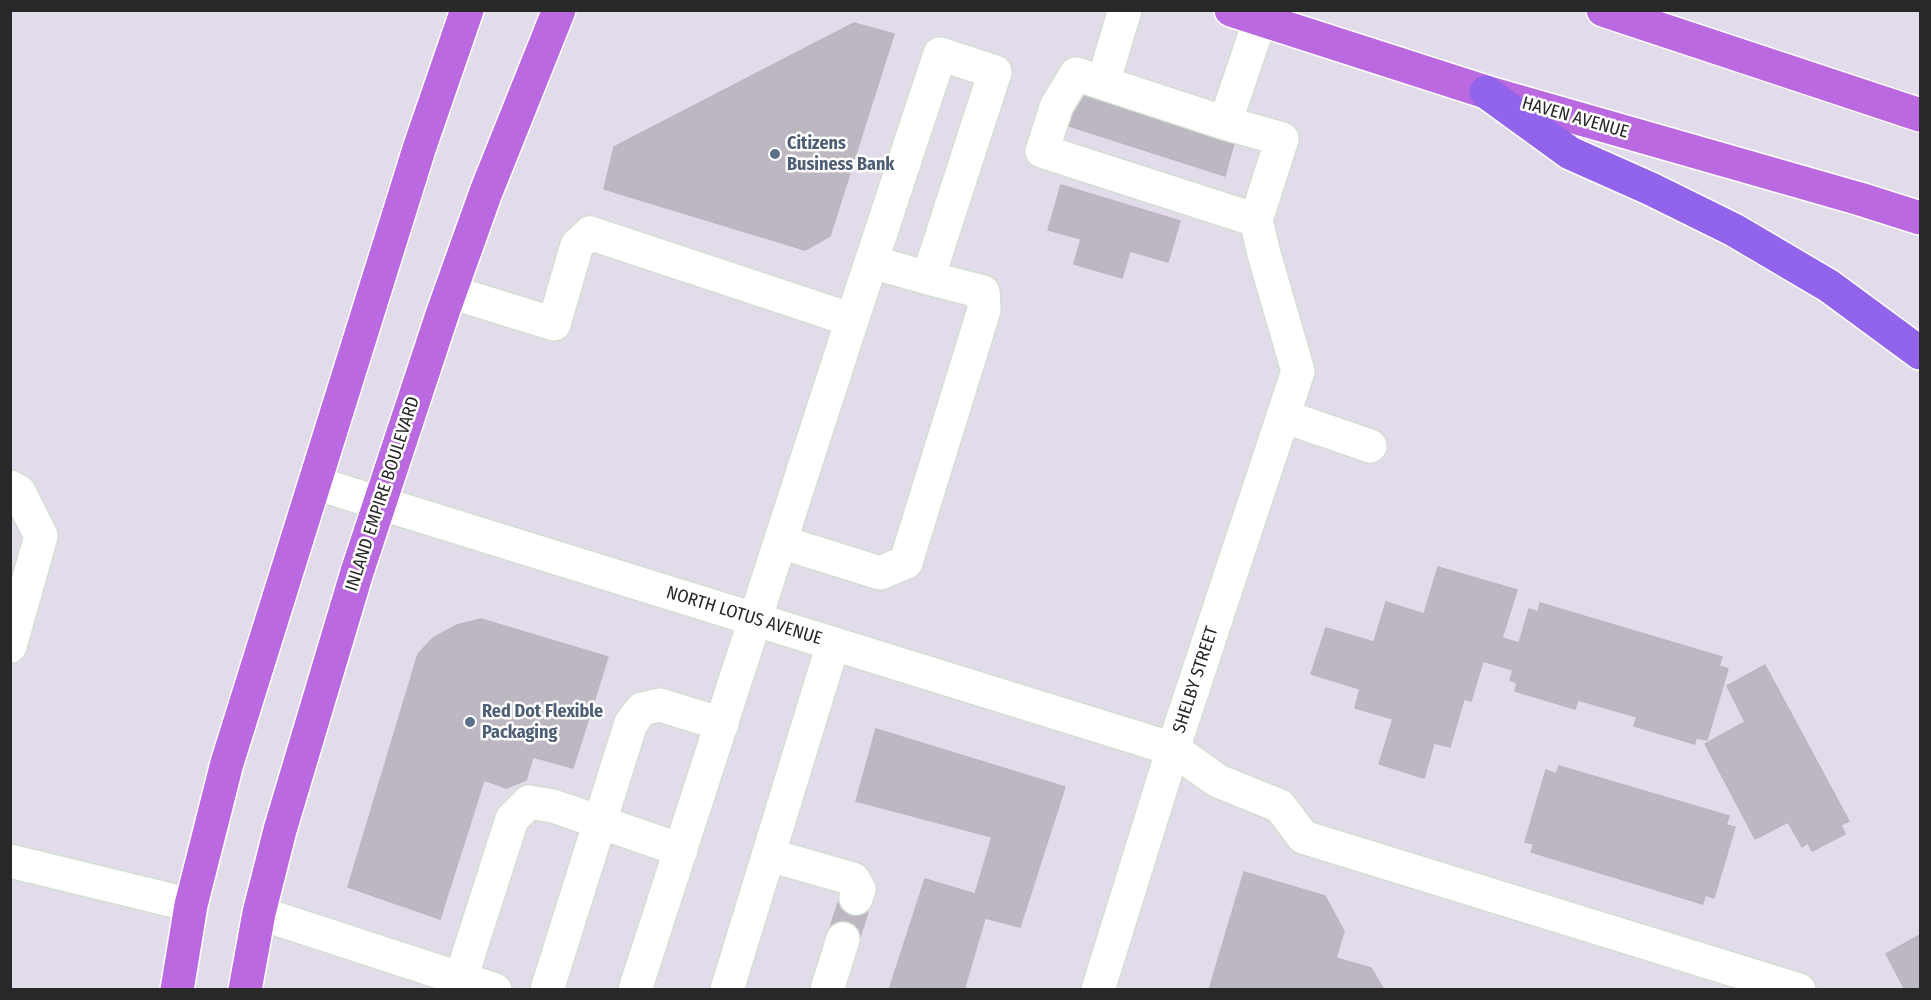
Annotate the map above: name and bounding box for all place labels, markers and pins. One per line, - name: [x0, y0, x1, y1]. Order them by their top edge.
- place label: Citizens Business Bank: [787, 133, 894, 176]
- marker: Citizens Business Bank: [768, 147, 782, 161]
- place label: Red Dot Flexible Packaging: [482, 701, 603, 744]
- marker: Red Dot Flexible Packaging: [463, 715, 477, 729]

